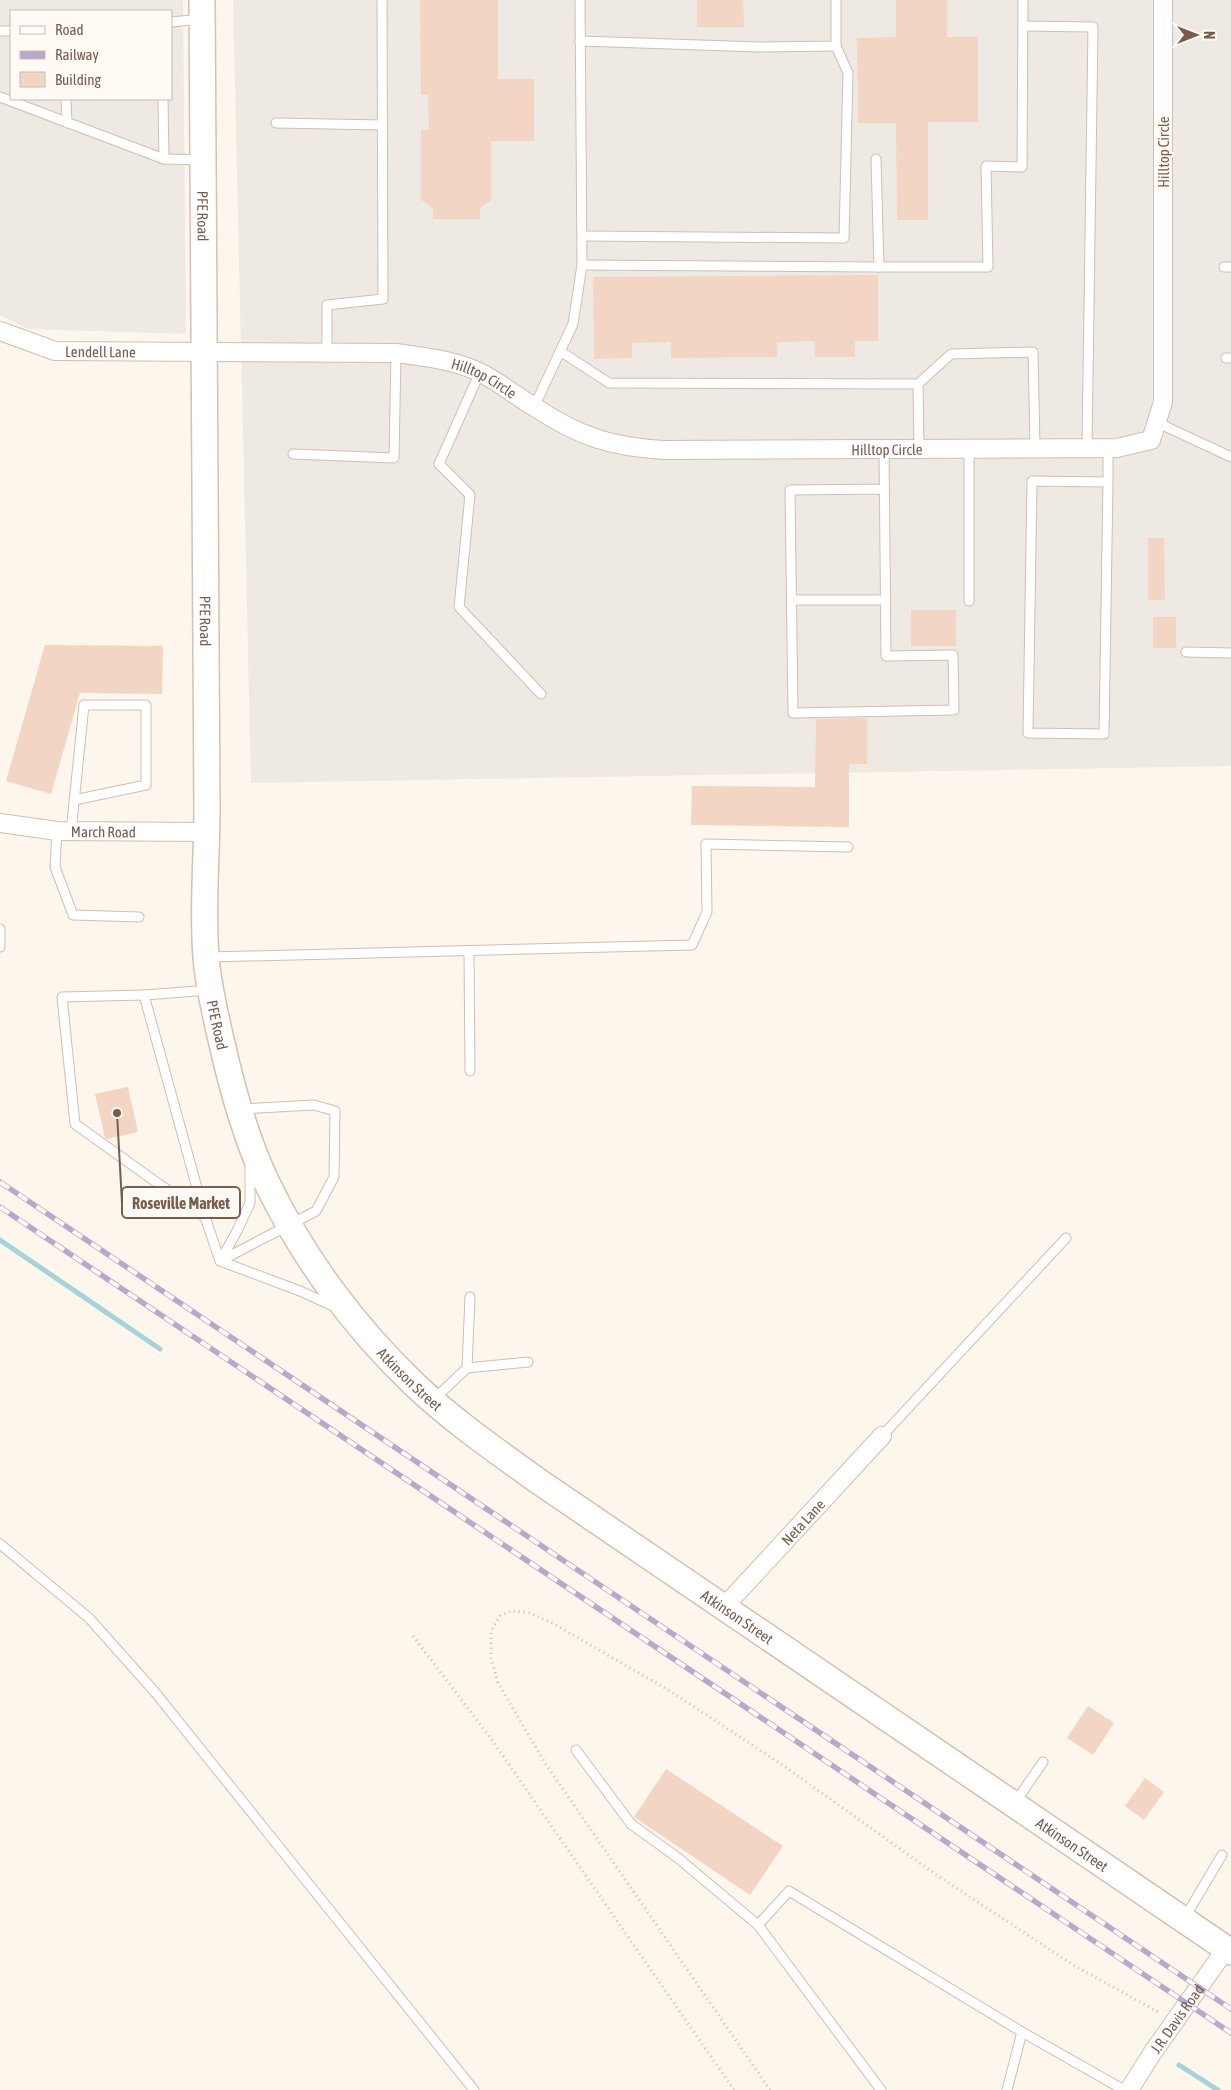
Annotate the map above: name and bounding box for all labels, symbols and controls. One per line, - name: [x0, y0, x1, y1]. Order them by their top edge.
- legend: [10, 10, 172, 100]
- north arrow: [1171, 10, 1221, 60]
- text: Road: [55, 21, 84, 38]
- text: N: [1201, 31, 1217, 39]
- text: Railway: [55, 46, 99, 63]
- text: Building: [55, 71, 101, 88]
- street label: Hilltop Circle: [1155, 116, 1172, 188]
- street label: PFE Road: [195, 191, 212, 241]
- street label: Lendell Lane: [65, 343, 136, 360]
- street label: Hilltop Circle: [450, 354, 520, 402]
- street label: Hilltop Circle: [851, 440, 923, 458]
- street label: PFE Road: [197, 596, 214, 646]
- street label: March Road: [71, 823, 136, 840]
- street label: PFE Road: [204, 998, 232, 1051]
- callout: Roseville Market: [122, 1187, 240, 1218]
- text: Roseville Market: [132, 1194, 230, 1212]
- street label: Atkinson Street: [374, 1344, 446, 1414]
- street label: Neta Lane: [777, 1495, 828, 1548]
- street label: Atkinson Street: [698, 1586, 777, 1647]
- street label: Atkinson Street: [1033, 1814, 1112, 1875]
- street label: J.R. Davis Road: [1147, 1981, 1207, 2056]

